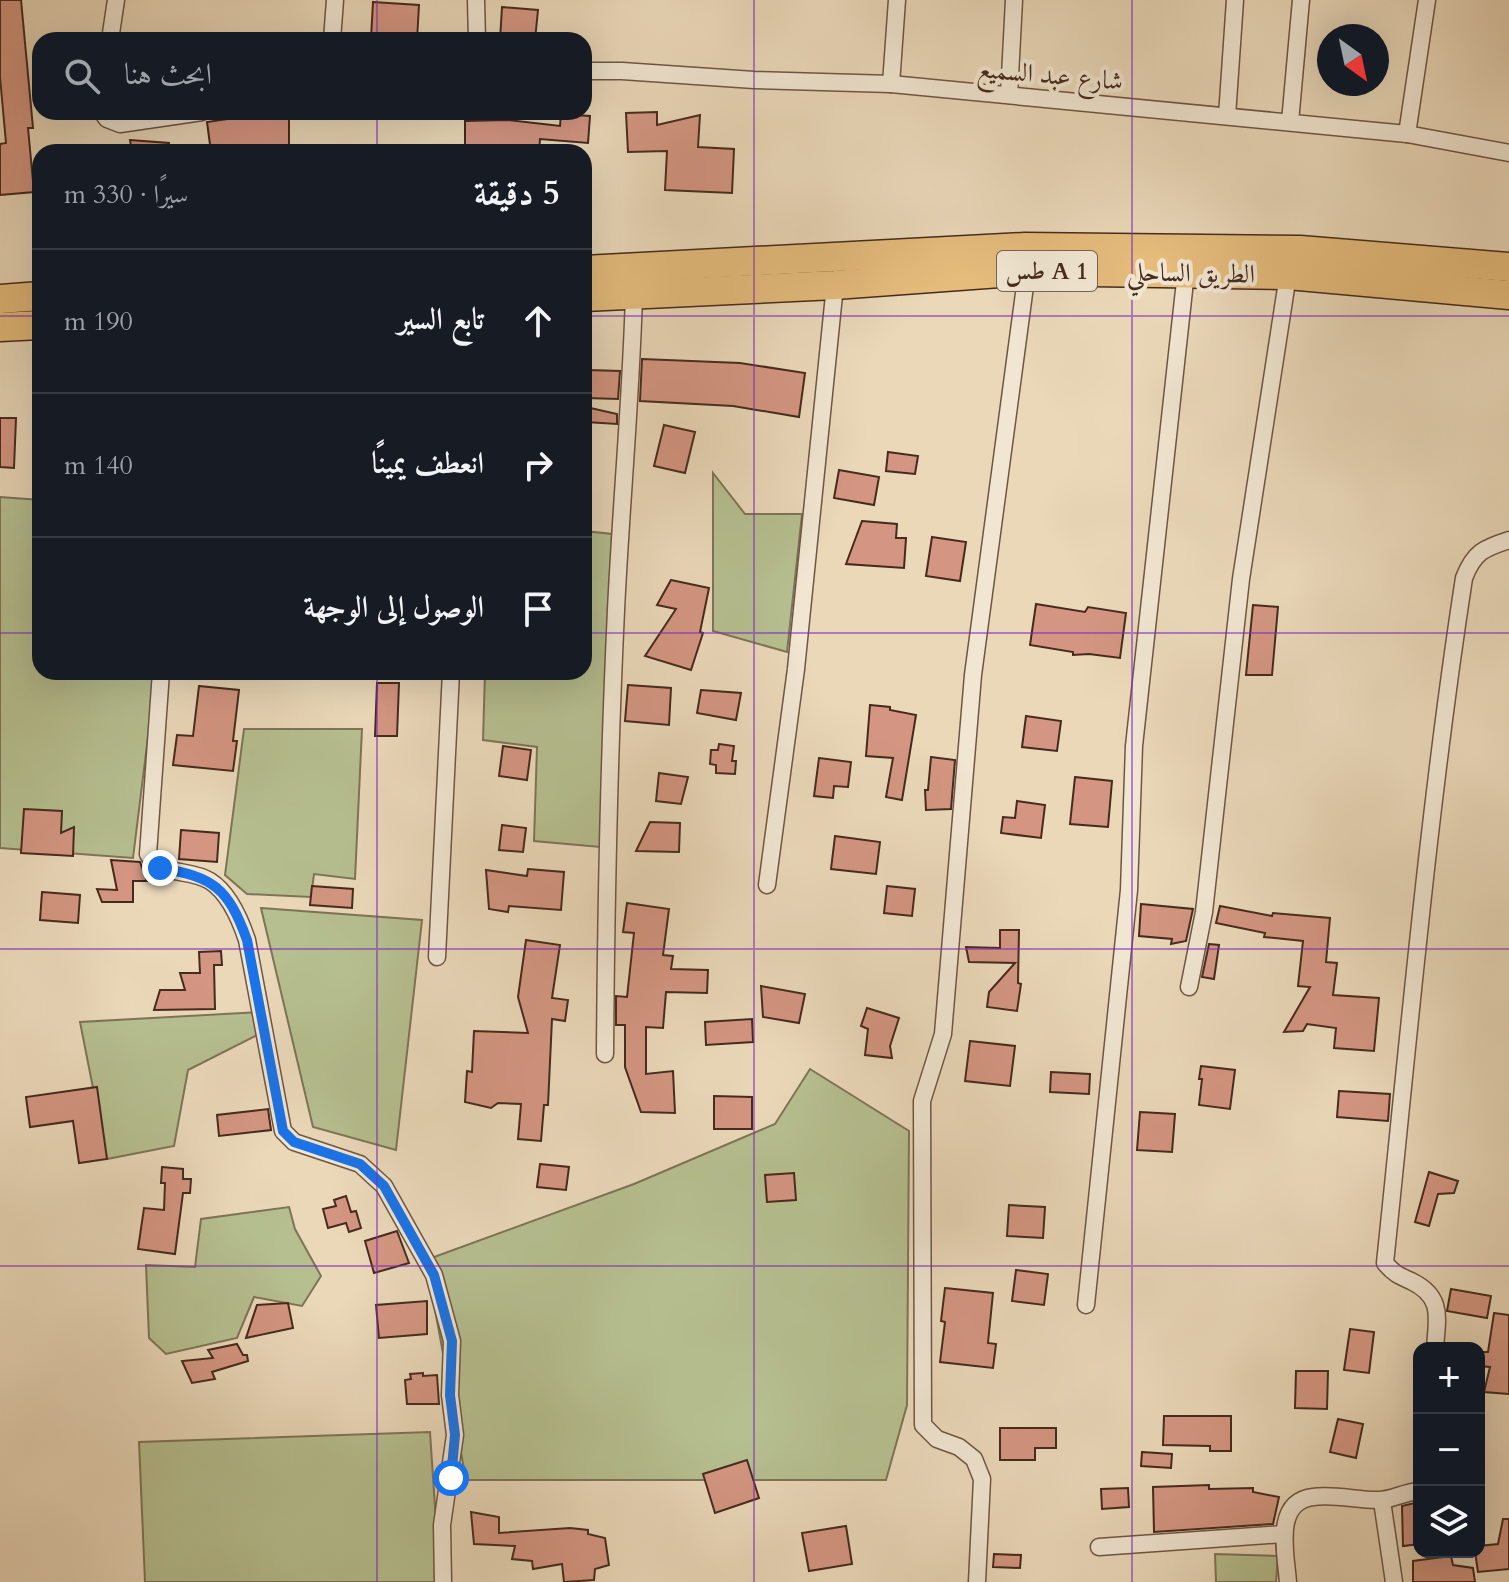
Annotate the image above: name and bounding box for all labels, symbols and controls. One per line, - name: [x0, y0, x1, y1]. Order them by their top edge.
- north arrow: [1317, 24, 1389, 96]
- search box: [32, 32, 592, 120]
- street label: شارع عبد السميع: [975, 51, 1124, 105]
- icon: search: [60, 54, 104, 98]
- text: ابحث هنا: [124, 54, 212, 95]
- text: 5 دقيقة: [474, 170, 560, 216]
- text: سيرًا · 330 m: [64, 177, 188, 212]
- road number: طس A 1: [997, 251, 1097, 291]
- street label: الطريق الساحلي: [1126, 254, 1255, 299]
- text: تابع السير: [398, 299, 484, 340]
- icon: ahead: [516, 299, 560, 343]
- text: 190 m: [64, 304, 133, 339]
- text: انعطف يمينًا: [371, 443, 484, 484]
- icon: right: [516, 443, 560, 487]
- text: 140 m: [64, 448, 133, 483]
- text: الوصول إلى الوجهة: [304, 587, 484, 628]
- icon: arrive: [516, 587, 560, 631]
- route end: [142, 850, 178, 886]
- map controls: [1413, 1342, 1485, 1558]
- button: +: [1413, 1342, 1485, 1414]
- button: −: [1413, 1414, 1485, 1486]
- route start: [433, 1460, 469, 1496]
- button: layers: [1413, 1486, 1485, 1558]

